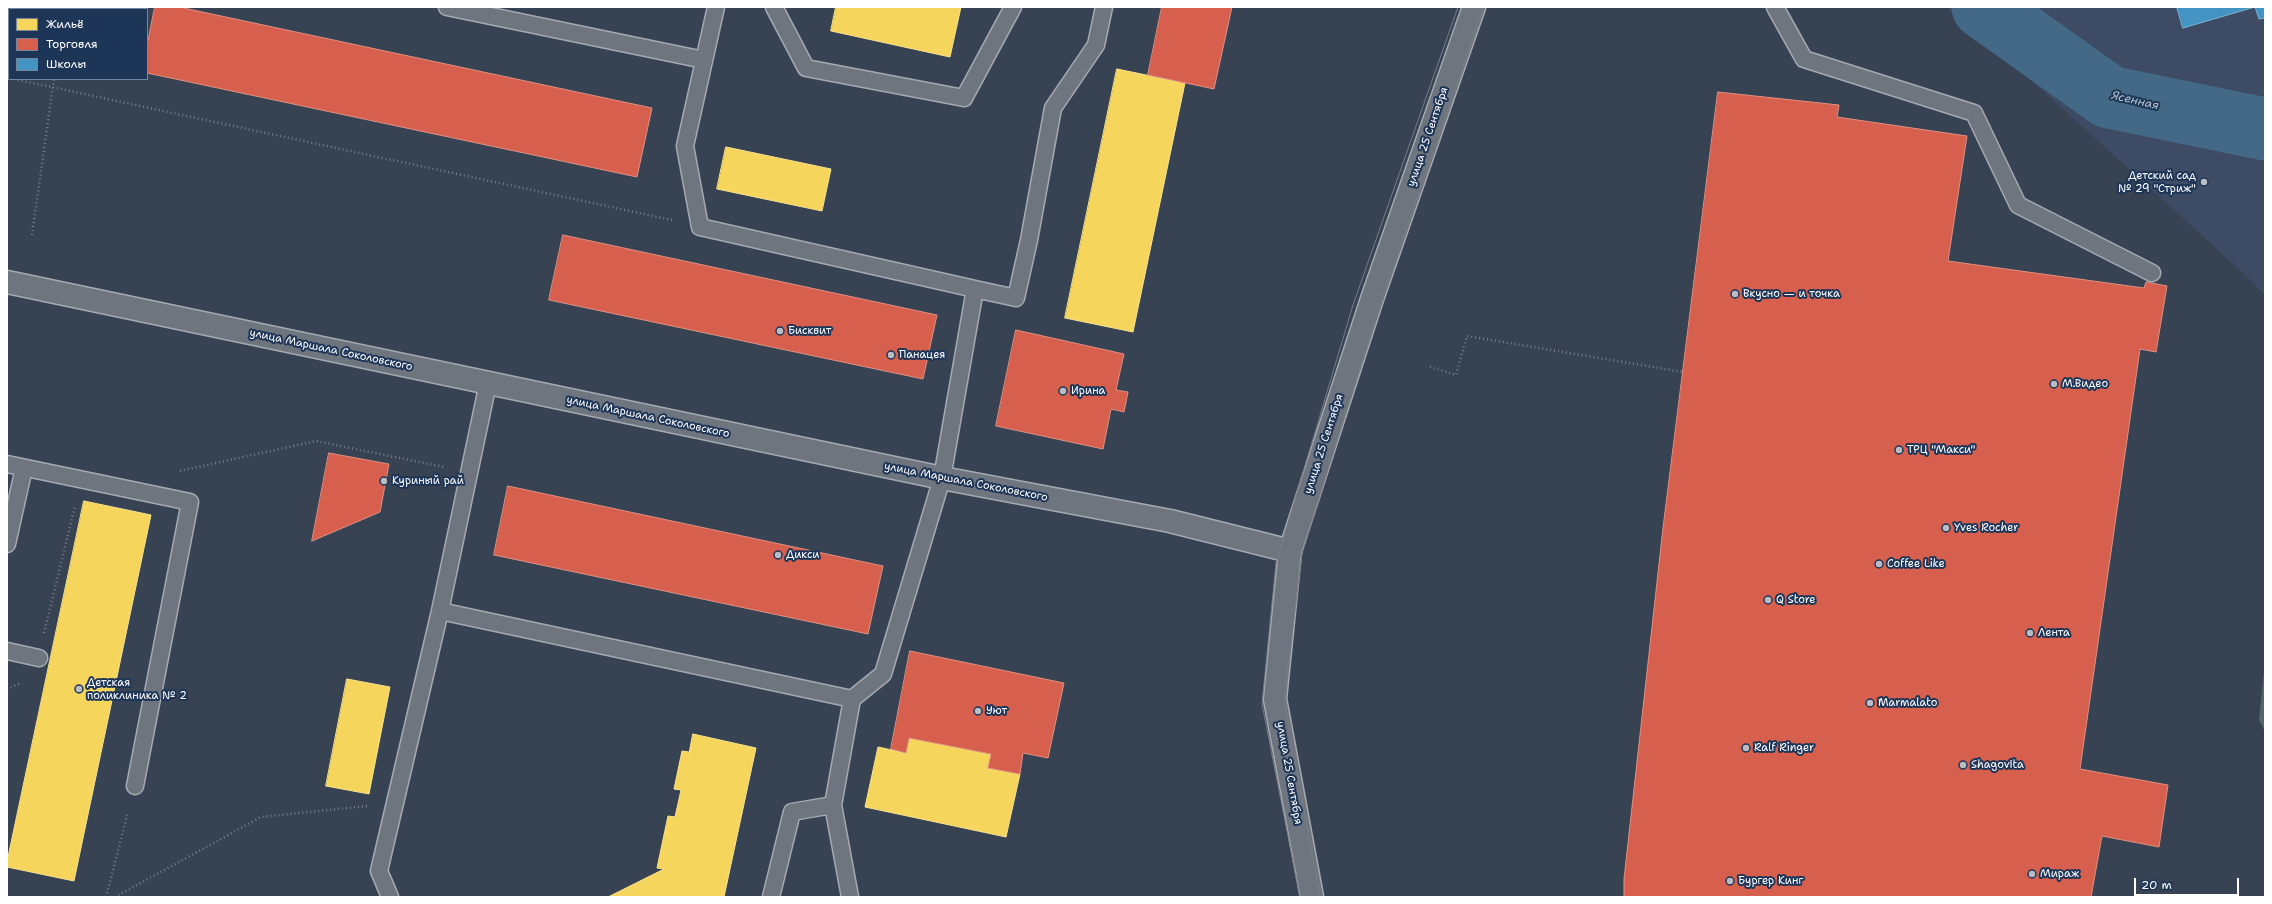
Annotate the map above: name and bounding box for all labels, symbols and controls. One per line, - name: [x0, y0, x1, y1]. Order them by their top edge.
- legend: [8, 8, 148, 80]
- text: Жильё: [46, 16, 84, 32]
- text: Торговля: [46, 36, 98, 52]
- text: Школы: [46, 56, 86, 72]
- street label: улица 25 Сентября: [1405, 85, 1451, 189]
- water label: Ясенная: [2110, 89, 2160, 113]
- place label: Детский сад № 29 "Стриж": [2118, 169, 2196, 195]
- marker: Детский сад № 29 "Стриж": [2199, 177, 2209, 187]
- place label: Вкусно — и точка: [1743, 287, 1840, 301]
- marker: Вкусно — и точка: [1730, 289, 1740, 299]
- place label: Бисквит: [788, 324, 831, 338]
- street label: улица Маршала Соколовского: [248, 326, 414, 374]
- marker: Бисквит: [775, 326, 785, 336]
- place label: Панацея: [899, 348, 945, 362]
- marker: Панацея: [886, 350, 896, 360]
- place label: М.Видео: [2062, 377, 2108, 391]
- marker: М.Видео: [2049, 379, 2059, 389]
- place label: Ирина: [1071, 384, 1105, 398]
- marker: Ирина: [1058, 386, 1068, 396]
- street label: улица 25 Сентября: [1302, 392, 1346, 496]
- street label: улица Маршала Соколовского: [565, 393, 731, 441]
- place label: ТРЦ "Макси": [1907, 443, 1975, 457]
- marker: ТРЦ "Макси": [1894, 445, 1904, 455]
- street label: улица Маршала Соколовского: [883, 460, 1049, 504]
- place label: Куриный рай: [392, 474, 464, 488]
- marker: Куриный рай: [379, 476, 389, 486]
- place label: Yves Rocher: [1954, 521, 2018, 535]
- marker: Yves Rocher: [1941, 523, 1951, 533]
- place label: Дикси: [786, 548, 819, 562]
- marker: Дикси: [773, 550, 783, 560]
- place label: Coffee Like: [1887, 557, 1945, 571]
- marker: Coffee Like: [1874, 559, 1884, 569]
- place label: Q Store: [1776, 593, 1816, 607]
- marker: Q Store: [1763, 595, 1773, 605]
- place label: Лента: [2038, 626, 2070, 640]
- marker: Лента: [2025, 628, 2035, 638]
- place label: Детская поликлиника № 2: [87, 676, 187, 702]
- marker: Детская поликлиника № 2: [74, 684, 84, 694]
- place label: Marmalato: [1878, 696, 1937, 710]
- marker: Marmalato: [1865, 698, 1875, 708]
- place label: Уют: [986, 704, 1007, 718]
- marker: Уют: [973, 706, 983, 716]
- street label: улица 25 Сентября: [1273, 720, 1305, 826]
- place label: Ralf Ringer: [1754, 741, 1814, 755]
- marker: Ralf Ringer: [1741, 743, 1751, 753]
- place label: Shagovita: [1971, 758, 2024, 772]
- marker: Shagovita: [1958, 760, 1968, 770]
- place label: Мираж: [2040, 867, 2079, 881]
- marker: Мираж: [2027, 869, 2037, 879]
- scale bar: [2136, 870, 2241, 896]
- place label: Бургер Кинг: [1738, 874, 1803, 888]
- marker: Бургер Кинг: [1725, 876, 1735, 886]
- text: 20 m: [2141, 877, 2172, 893]

